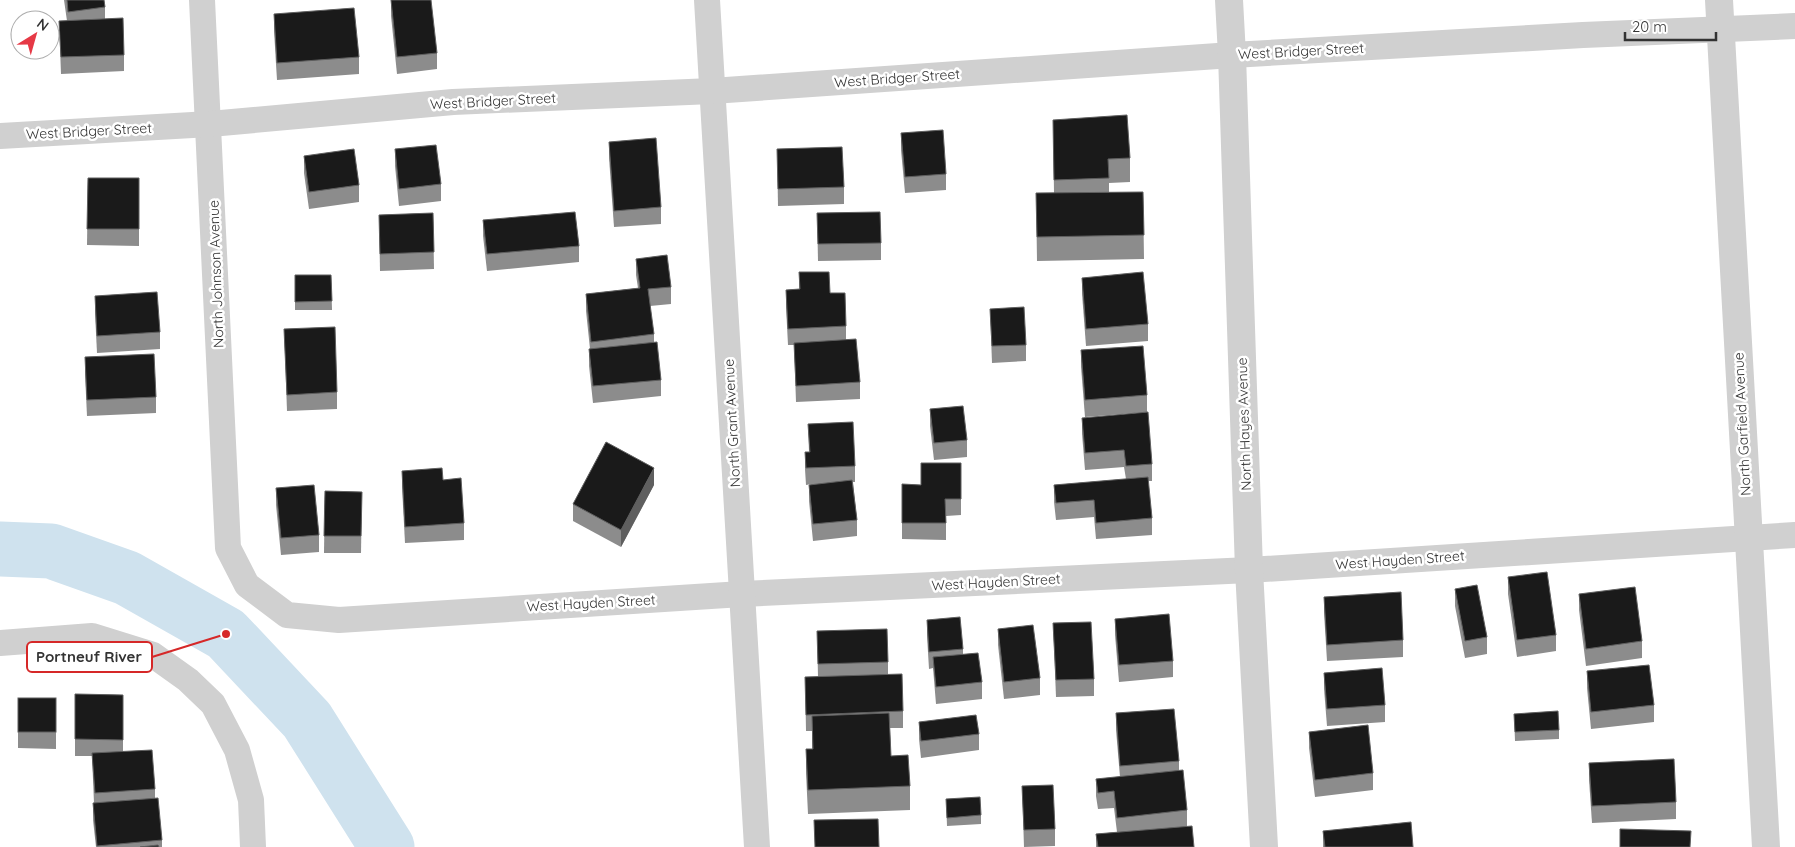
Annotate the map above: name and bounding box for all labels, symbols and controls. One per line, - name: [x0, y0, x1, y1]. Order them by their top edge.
- north arrow: [10, 10, 60, 60]
- scale bar: [1625, 10, 1716, 42]
- text: N: [33, 14, 52, 35]
- text: 20 m: [1632, 17, 1667, 36]
- street label: West Bridger Street: [1238, 39, 1365, 63]
- street label: West Bridger Street: [833, 65, 961, 91]
- street label: West Bridger Street: [430, 89, 557, 113]
- street label: West Bridger Street: [26, 119, 153, 143]
- street label: North Johnson Avenue: [204, 200, 228, 348]
- street label: North Garfield Avenue: [1729, 352, 1755, 496]
- street label: North Hayes Avenue: [1233, 357, 1255, 491]
- street label: North Grant Avenue: [720, 358, 744, 488]
- street label: West Hayden Street: [1335, 546, 1465, 573]
- street label: West Hayden Street: [931, 570, 1061, 594]
- street label: West Hayden Street: [526, 591, 656, 615]
- callout: Portneuf River: [27, 642, 152, 672]
- text: Portneuf River: [36, 647, 142, 666]

